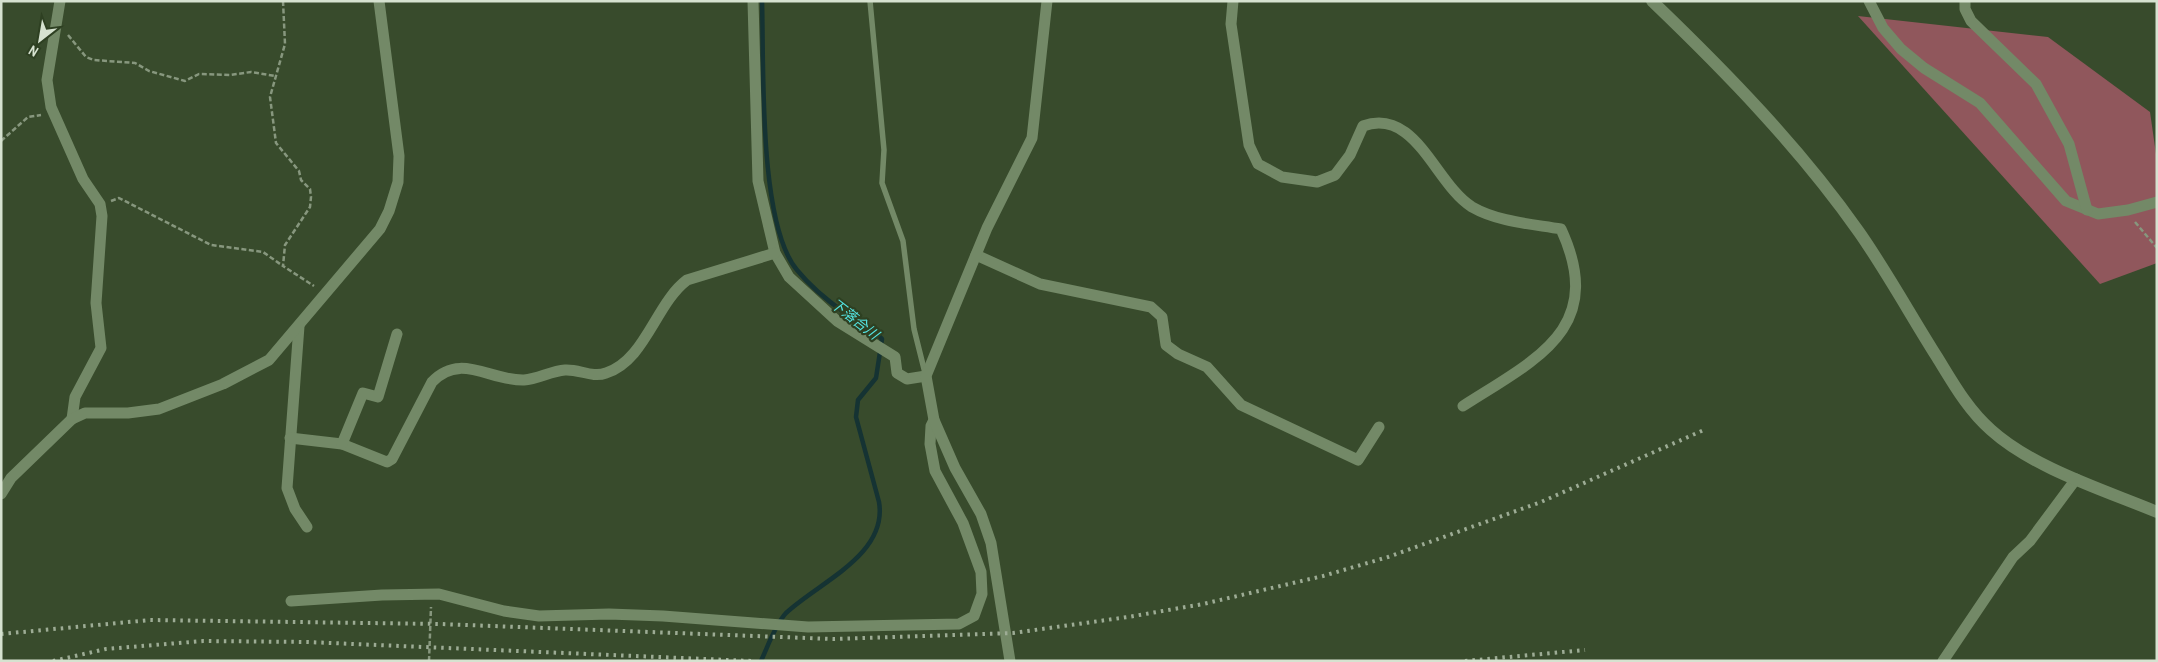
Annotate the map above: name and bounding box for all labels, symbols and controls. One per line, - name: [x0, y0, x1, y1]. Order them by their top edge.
- north arrow: [15, 15, 65, 65]
- text: N: [25, 41, 41, 61]
- water label: 下落合川: [827, 295, 884, 345]

